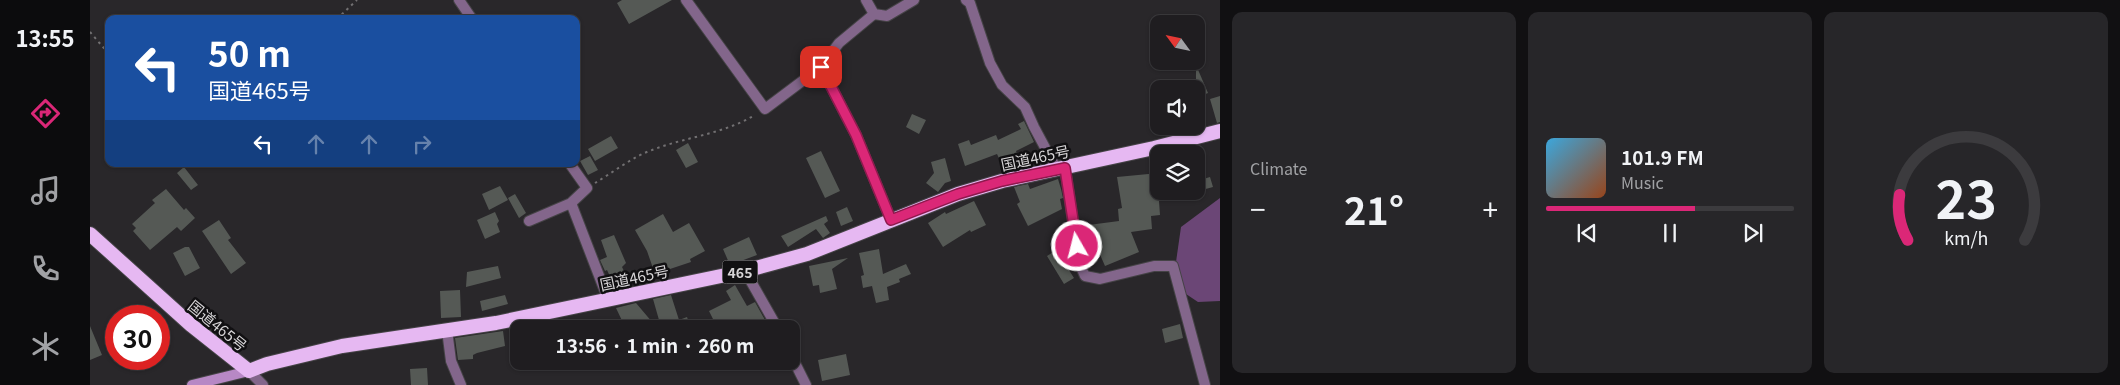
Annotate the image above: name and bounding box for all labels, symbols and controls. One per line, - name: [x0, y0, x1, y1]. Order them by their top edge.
- north arrow: [1150, 15, 1205, 70]
- map controls: [1150, 15, 1205, 200]
- text: 13:55: [15, 21, 75, 53]
- text: 50 m: [208, 26, 291, 77]
- icon: left: [125, 35, 190, 100]
- pin: [800, 46, 842, 88]
- icon: arrive: [807, 53, 835, 81]
- text: 国道465号: [208, 73, 311, 105]
- button: sound: [1150, 80, 1205, 135]
- icon: directions: [28, 96, 63, 131]
- icon: left: [249, 130, 277, 158]
- icon: ahead: [302, 130, 330, 158]
- icon: ahead: [355, 130, 383, 158]
- icon: right: [408, 130, 436, 158]
- street label: 国道465号: [999, 139, 1071, 175]
- text: 101.9 FM: [1621, 143, 1704, 170]
- button: layers: [1150, 145, 1205, 200]
- text: Climate: [1250, 156, 1307, 180]
- text: 23: [1935, 159, 1997, 234]
- text: Music: [1621, 170, 1664, 194]
- icon: music: [28, 173, 63, 208]
- text: 21°: [1344, 181, 1404, 236]
- text: −: [1250, 188, 1266, 228]
- text: +: [1482, 188, 1498, 228]
- position arrow: [1050, 219, 1102, 271]
- icon: previous: [1573, 219, 1601, 247]
- icon: pause: [1656, 219, 1684, 247]
- icon: next: [1739, 219, 1767, 247]
- text: km/h: [1944, 224, 1988, 250]
- icon: phone: [28, 251, 63, 286]
- street label: 国道465号: [598, 259, 670, 295]
- road number: 465: [722, 260, 758, 284]
- street label: 国道465号: [184, 295, 252, 355]
- speed limit sign: 30: [105, 305, 170, 370]
- icon: climate: [28, 329, 63, 364]
- text: 13:56 · 1 min · 260 m: [556, 331, 754, 358]

